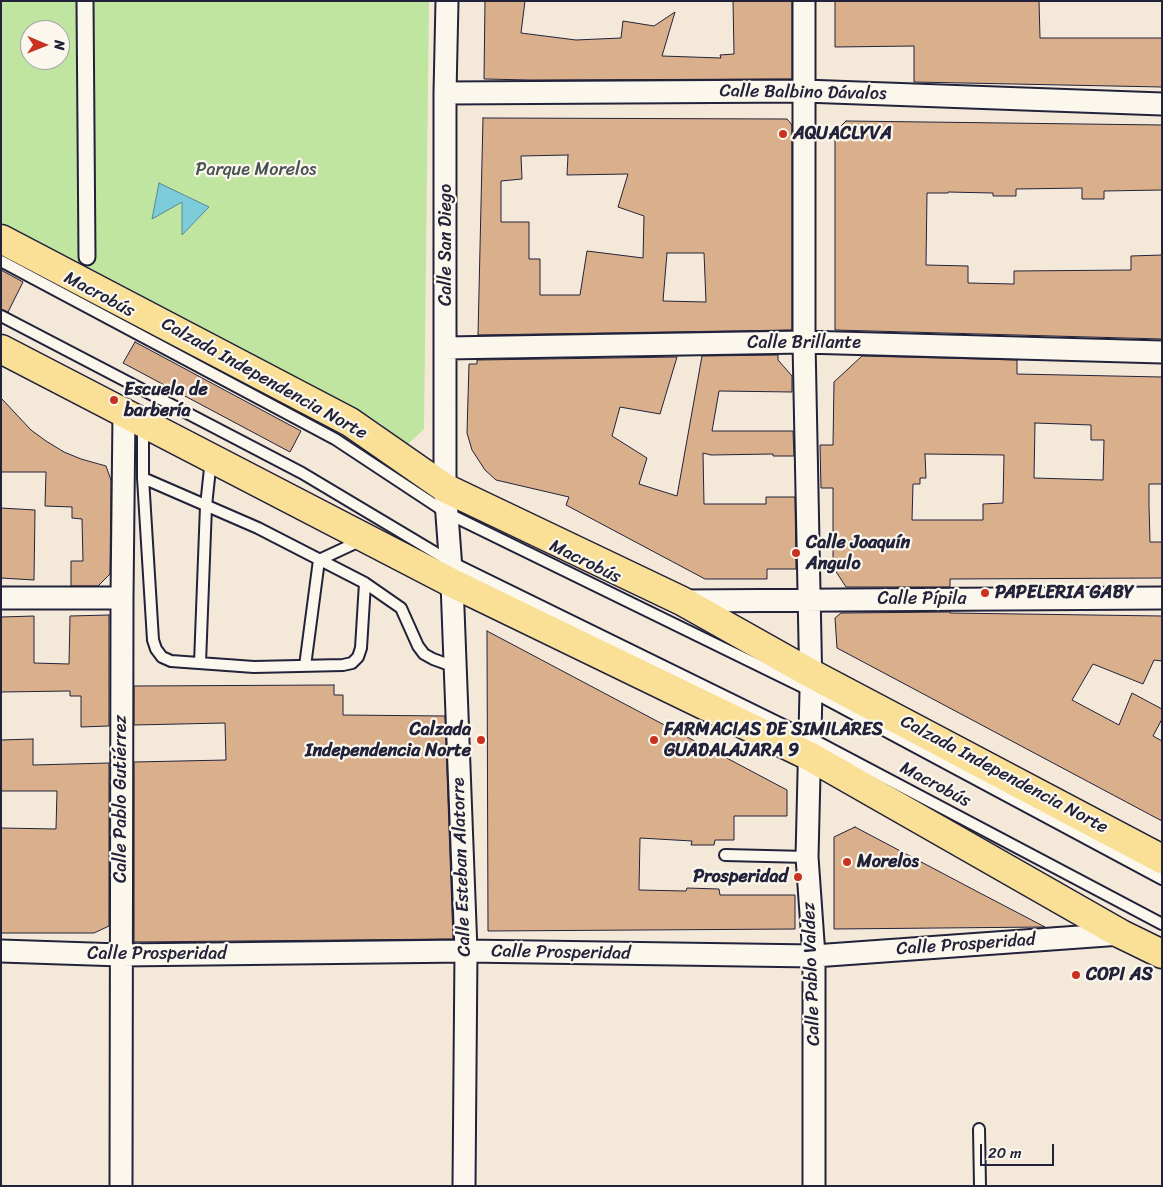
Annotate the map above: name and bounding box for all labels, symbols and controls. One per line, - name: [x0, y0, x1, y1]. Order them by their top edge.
- north arrow: [20, 20, 70, 70]
- text: N: [47, 40, 72, 50]
- street label: Calle Balbino Dávalos: [719, 81, 887, 105]
- place label: AQUACLYVA: [793, 123, 892, 145]
- marker: AQUACLYVA: [777, 128, 789, 140]
- park label: Parque Morelos: [196, 159, 316, 181]
- street label: Calle San Diego: [435, 184, 457, 306]
- street label: Macrobús: [60, 267, 138, 323]
- street label: Calzada Independencia Norte: [157, 313, 371, 445]
- street label: Calle Brillante: [747, 332, 861, 354]
- place label: Escuela de barbería: [124, 379, 208, 422]
- marker: Escuela de barbería: [108, 394, 120, 406]
- place label: Calle Joaquín Angulo: [806, 532, 910, 574]
- street label: Macrobús: [546, 535, 624, 589]
- marker: Calle Joaquín Angulo: [790, 547, 802, 559]
- place label: PAPELERIA GABY: [995, 582, 1134, 604]
- marker: PAPELERIA GABY: [979, 587, 991, 599]
- street label: Calle Pípila: [878, 588, 966, 610]
- street label: Calzada Independencia Norte: [897, 711, 1111, 839]
- street label: Calle Pablo Gutiérrez: [110, 715, 132, 883]
- place label: Calzada Independencia Norte: [305, 719, 471, 762]
- place label: FARMACIAS DE SIMILARES GUADALAJARA 9: [664, 719, 883, 762]
- marker: Calzada Independencia Norte: [475, 734, 487, 746]
- marker: FARMACIAS DE SIMILARES GUADALAJARA 9: [648, 734, 660, 746]
- street label: Macrobús: [896, 757, 974, 813]
- street label: Calle Esteban Alatorre: [448, 777, 476, 957]
- place label: Morelos: [857, 851, 919, 873]
- marker: Morelos: [841, 856, 853, 868]
- place label: Prosperidad: [693, 866, 788, 888]
- marker: Prosperidad: [792, 871, 804, 883]
- street label: Calle Pablo Valdez: [799, 902, 825, 1046]
- street label: Calle Prosperidad: [896, 929, 1036, 961]
- street label: Calle Prosperidad: [491, 941, 631, 965]
- street label: Calle Prosperidad: [87, 943, 227, 965]
- place label: COPI AS: [1086, 964, 1153, 986]
- marker: COPI AS: [1070, 969, 1082, 981]
- scale bar: [983, 1134, 1057, 1166]
- text: 20 m: [988, 1140, 1022, 1166]

